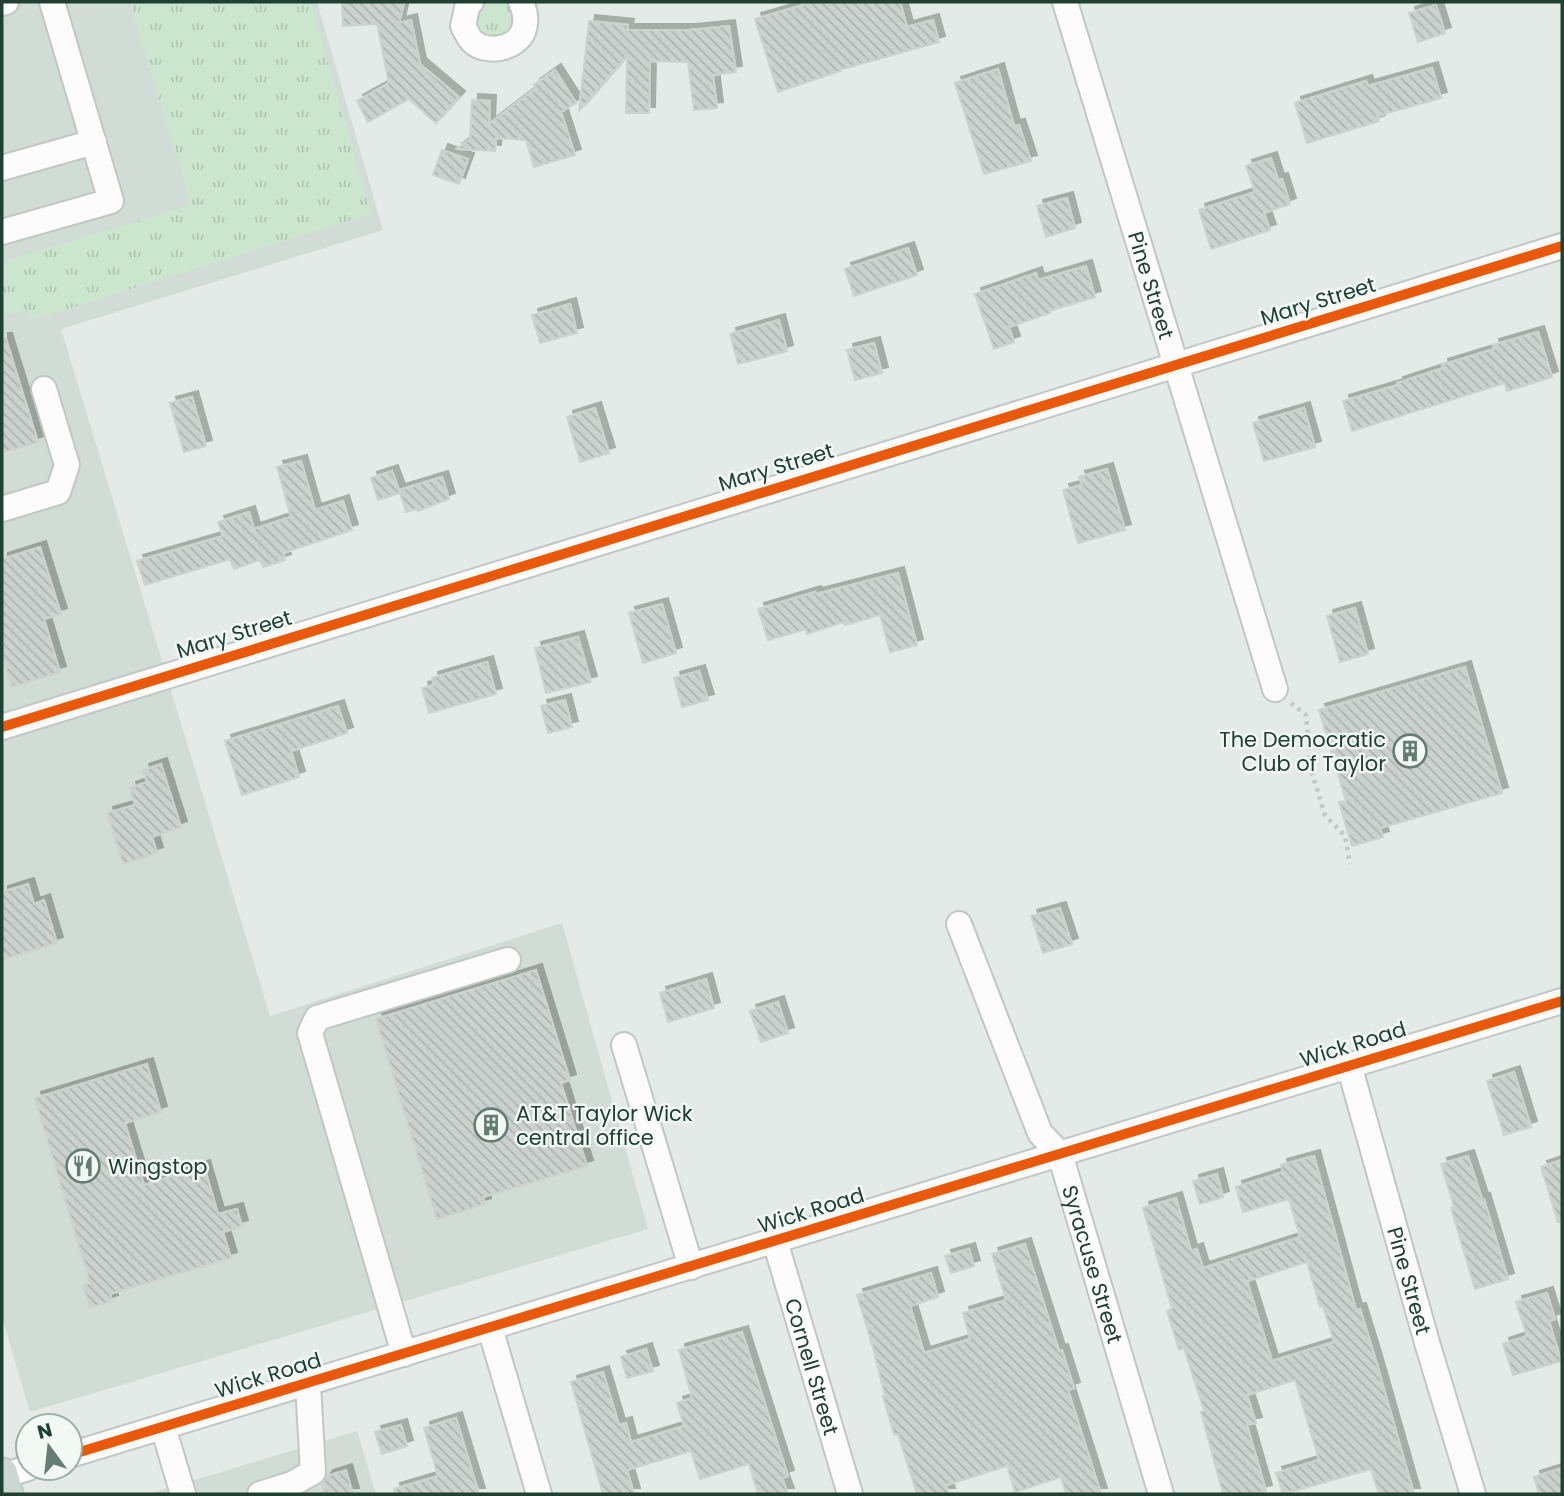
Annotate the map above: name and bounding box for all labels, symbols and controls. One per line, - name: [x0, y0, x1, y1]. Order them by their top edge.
- street label: Pine Street: [1121, 228, 1182, 342]
- street label: Mary Street: [1257, 270, 1379, 332]
- street label: Mary Street: [715, 436, 837, 498]
- street label: Mary Street: [173, 603, 295, 665]
- place label: The Democratic Club of Taylor: [1219, 725, 1386, 778]
- building icon: The Democratic Club of Taylor: [1391, 732, 1429, 770]
- street label: Wick Road: [1296, 1014, 1410, 1074]
- place label: AT&T Taylor Wick central office: [516, 1099, 693, 1152]
- building icon: AT&T Taylor Wick central office: [472, 1106, 510, 1144]
- restaurant icon: Wingstop: [64, 1147, 102, 1185]
- place label: Wingstop: [108, 1152, 208, 1181]
- street label: Wick Road: [754, 1180, 868, 1240]
- street label: Syracuse Street: [1056, 1182, 1130, 1347]
- street label: Pine Street: [1381, 1223, 1439, 1338]
- street label: Cornell Street: [778, 1295, 846, 1439]
- street label: Wick Road: [211, 1345, 325, 1405]
- north arrow: [14, 1412, 84, 1482]
- text: N: [34, 1416, 55, 1446]

